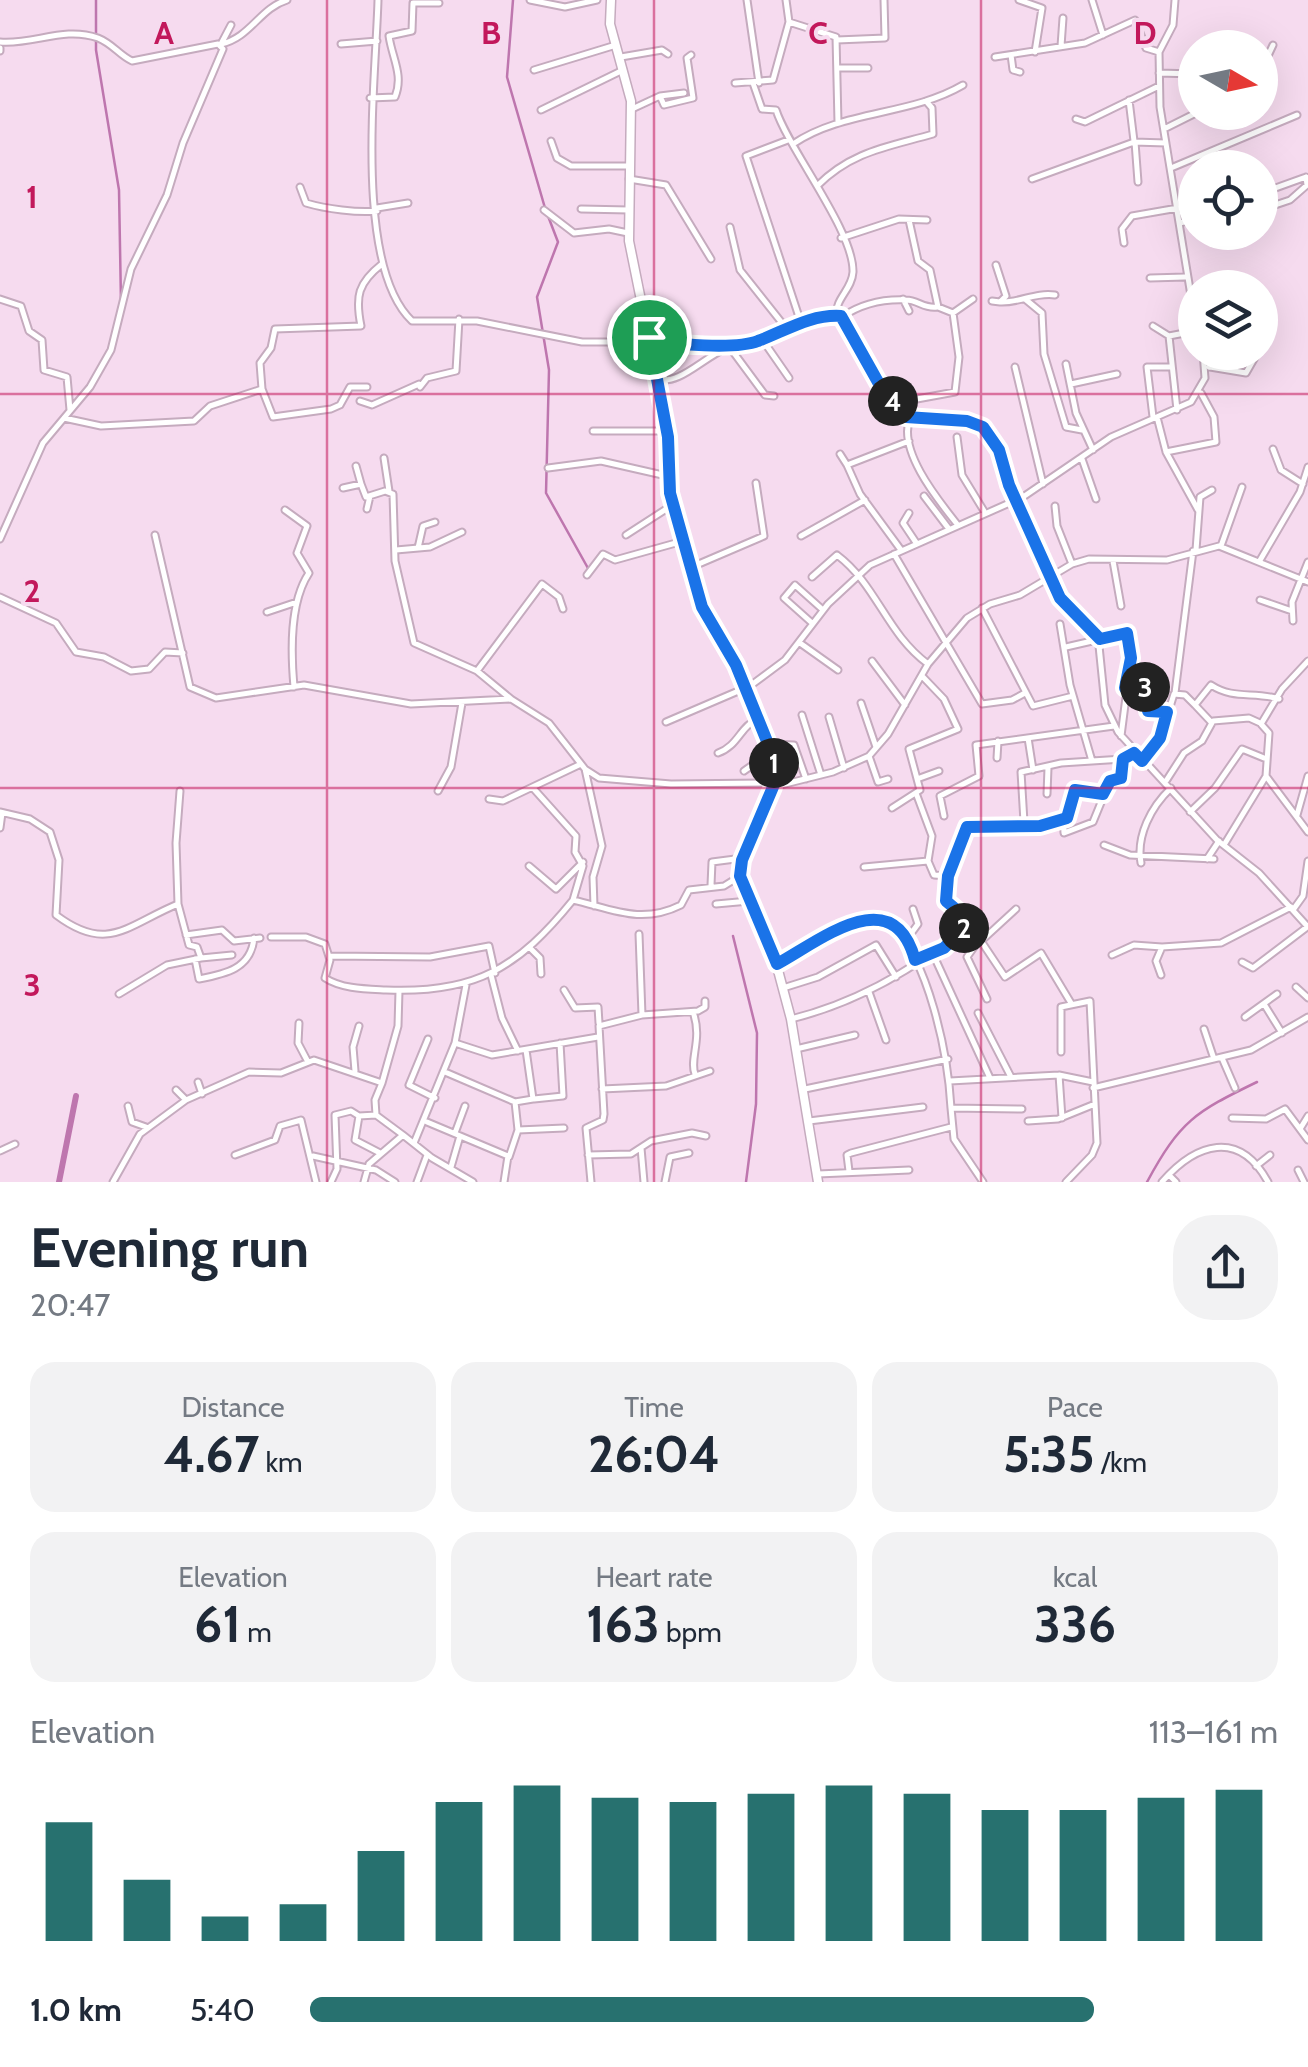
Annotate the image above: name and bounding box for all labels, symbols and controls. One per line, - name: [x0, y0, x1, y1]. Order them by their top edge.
- text: A: [154, 13, 174, 52]
- text: B: [481, 13, 501, 52]
- text: C: [808, 13, 828, 52]
- text: D: [1133, 13, 1157, 52]
- north arrow: [1178, 30, 1278, 130]
- map controls: [1178, 30, 1278, 370]
- button: locate: [1178, 150, 1278, 250]
- text: 1: [26, 177, 38, 216]
- button: layers: [1178, 270, 1278, 370]
- pin: [607, 295, 692, 380]
- icon: arrive: [622, 310, 677, 365]
- pin: 4: [868, 376, 918, 426]
- text: 4: [884, 384, 902, 418]
- text: 2: [24, 571, 40, 610]
- pin: 3: [1120, 662, 1170, 712]
- text: 3: [1137, 670, 1153, 704]
- pin: 1: [749, 738, 799, 788]
- text: 1: [769, 746, 779, 780]
- pin: 2: [939, 903, 989, 953]
- text: 2: [957, 911, 971, 945]
- text: 3: [23, 965, 41, 1004]
- text: Evening run: [30, 1214, 309, 1281]
- button: share: [1173, 1215, 1278, 1320]
- text: 20:47: [30, 1285, 110, 1324]
- text: Distance: [181, 1390, 285, 1424]
- text: Time: [624, 1390, 684, 1424]
- text: Pace: [1047, 1390, 1103, 1424]
- text: 4.67: [163, 1424, 259, 1485]
- text: 26:04: [588, 1424, 720, 1485]
- text: 5:35: [1003, 1424, 1095, 1485]
- text: km: [259, 1445, 303, 1479]
- text: /km: [1095, 1445, 1147, 1479]
- text: Elevation: [178, 1560, 288, 1594]
- text: Heart rate: [595, 1560, 713, 1594]
- text: kcal: [1053, 1560, 1097, 1594]
- text: 61: [194, 1594, 241, 1655]
- text: 163: [586, 1594, 660, 1655]
- text: 336: [1034, 1594, 1116, 1655]
- text: m: [241, 1615, 272, 1649]
- text: bpm: [660, 1615, 722, 1649]
- text: Elevation: [30, 1712, 155, 1751]
- text: 113–161 m: [1149, 1712, 1278, 1751]
- text: 1.0 km: [30, 1990, 122, 2029]
- text: 5:40: [190, 1990, 255, 2029]

